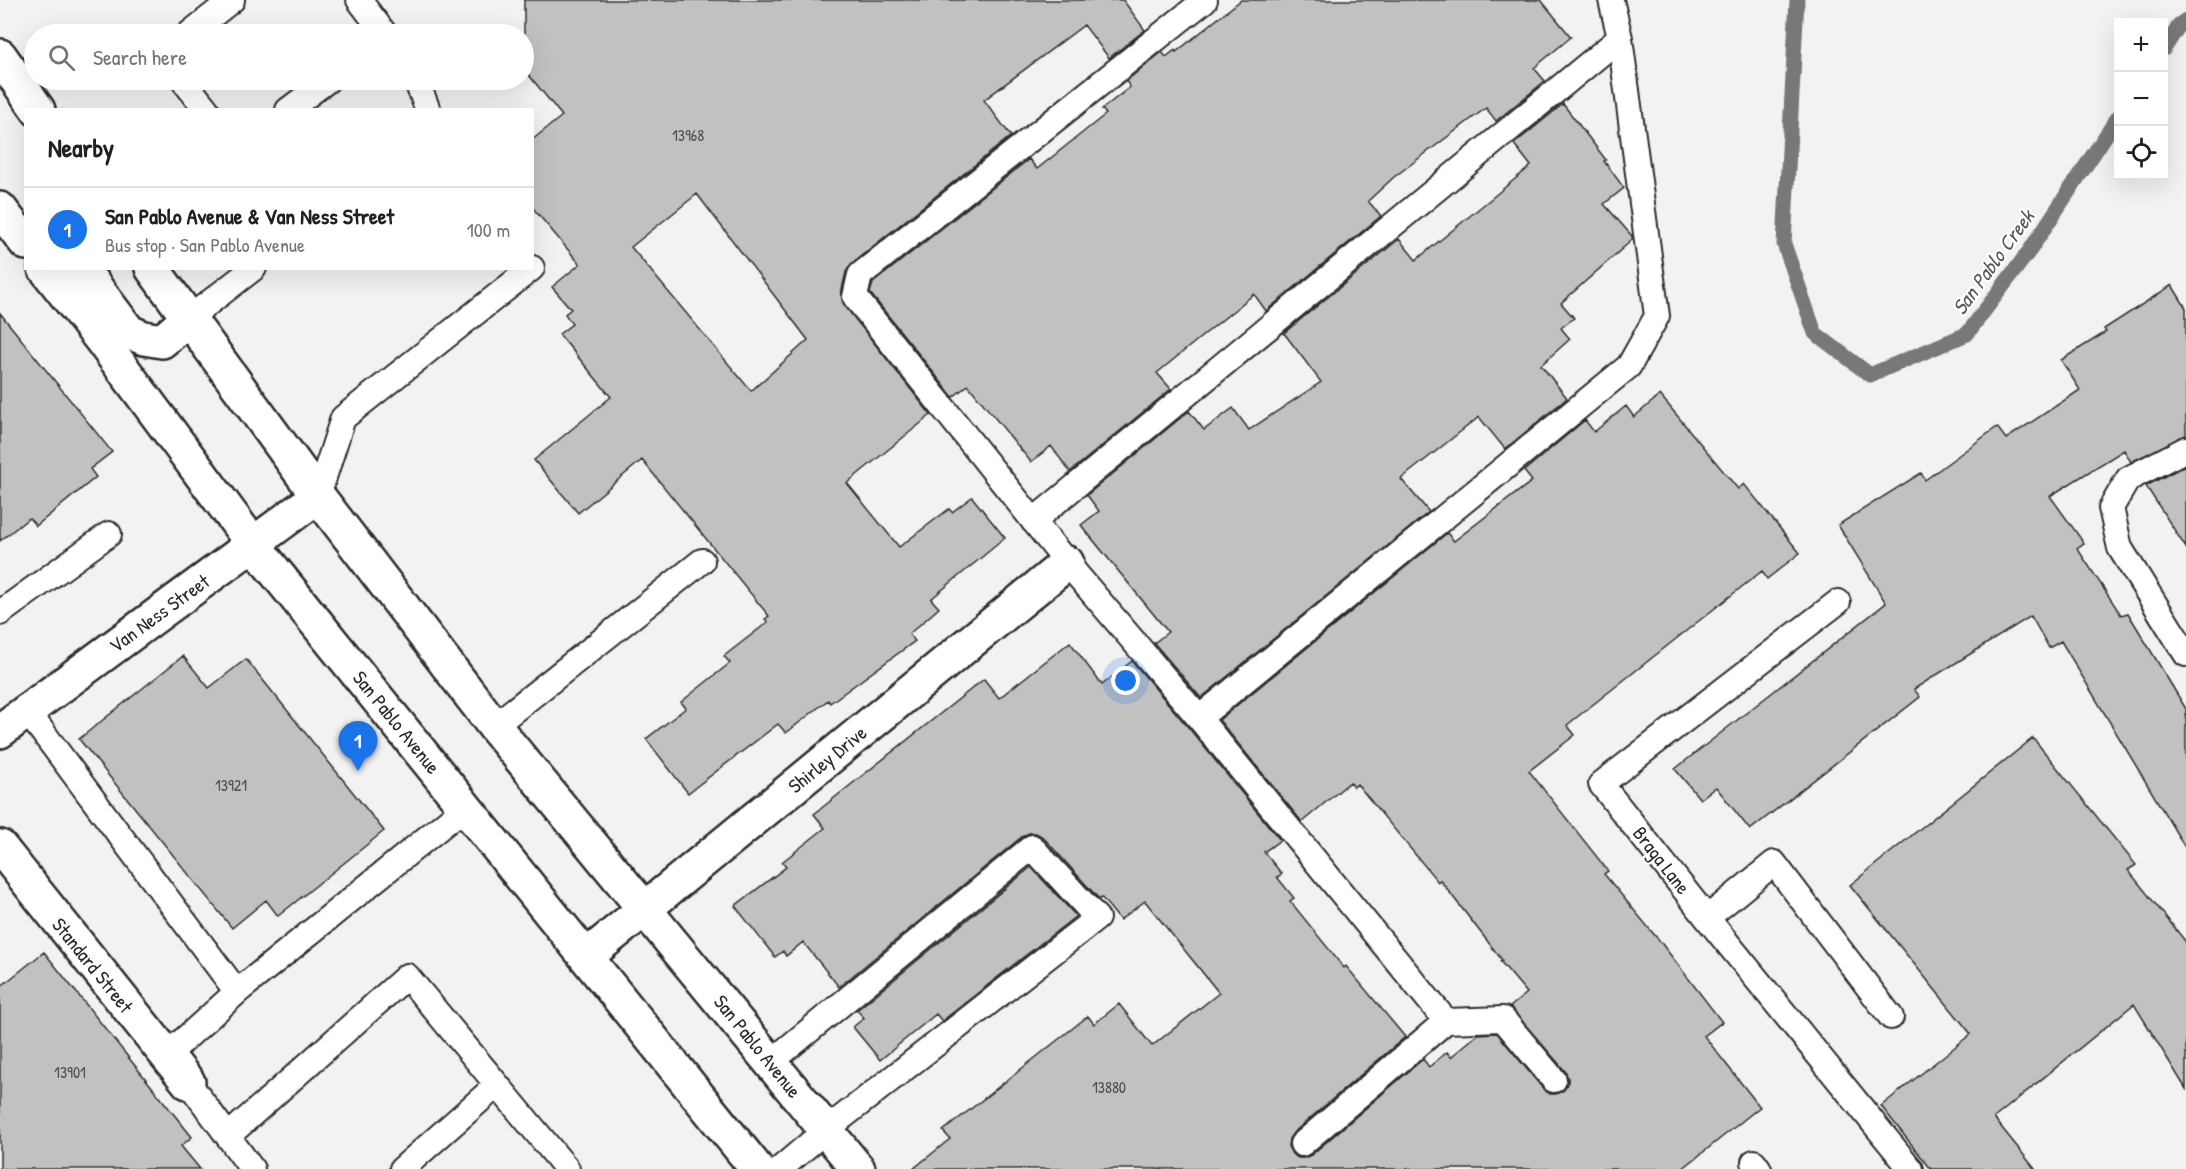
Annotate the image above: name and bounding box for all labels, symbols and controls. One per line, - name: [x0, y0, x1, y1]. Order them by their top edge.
- map controls: [2114, 18, 2168, 180]
- button: +: [2114, 18, 2168, 72]
- search box: [24, 24, 534, 90]
- icon: search: [45, 41, 78, 74]
- text: Search here: [93, 42, 187, 72]
- button: −: [2114, 72, 2168, 126]
- house number: 13968: [672, 124, 704, 146]
- button: locate: [2114, 126, 2168, 180]
- text: Nearby: [48, 130, 114, 165]
- text: San Pablo Avenue & Van Ness Street: [105, 201, 394, 231]
- water label: San Pablo Creek: [1945, 202, 2042, 320]
- text: 1: [64, 216, 71, 243]
- text: 100 m: [467, 216, 510, 243]
- text: Bus stop · San Pablo Avenue: [105, 231, 305, 258]
- street label: Van Ness Street: [103, 567, 216, 659]
- street label: San Pablo Avenue: [347, 665, 447, 779]
- your location: [1111, 666, 1140, 695]
- street label: Shirley Drive: [782, 719, 872, 799]
- pin: 1: [338, 722, 378, 771]
- house number: 13921: [215, 774, 247, 796]
- street label: Braga Lane: [1627, 820, 1697, 900]
- street label: Standard Street: [46, 912, 140, 1019]
- street label: San Pablo Avenue: [708, 989, 808, 1103]
- house number: 13901: [54, 1061, 86, 1083]
- house number: 13880: [1092, 1076, 1126, 1098]

